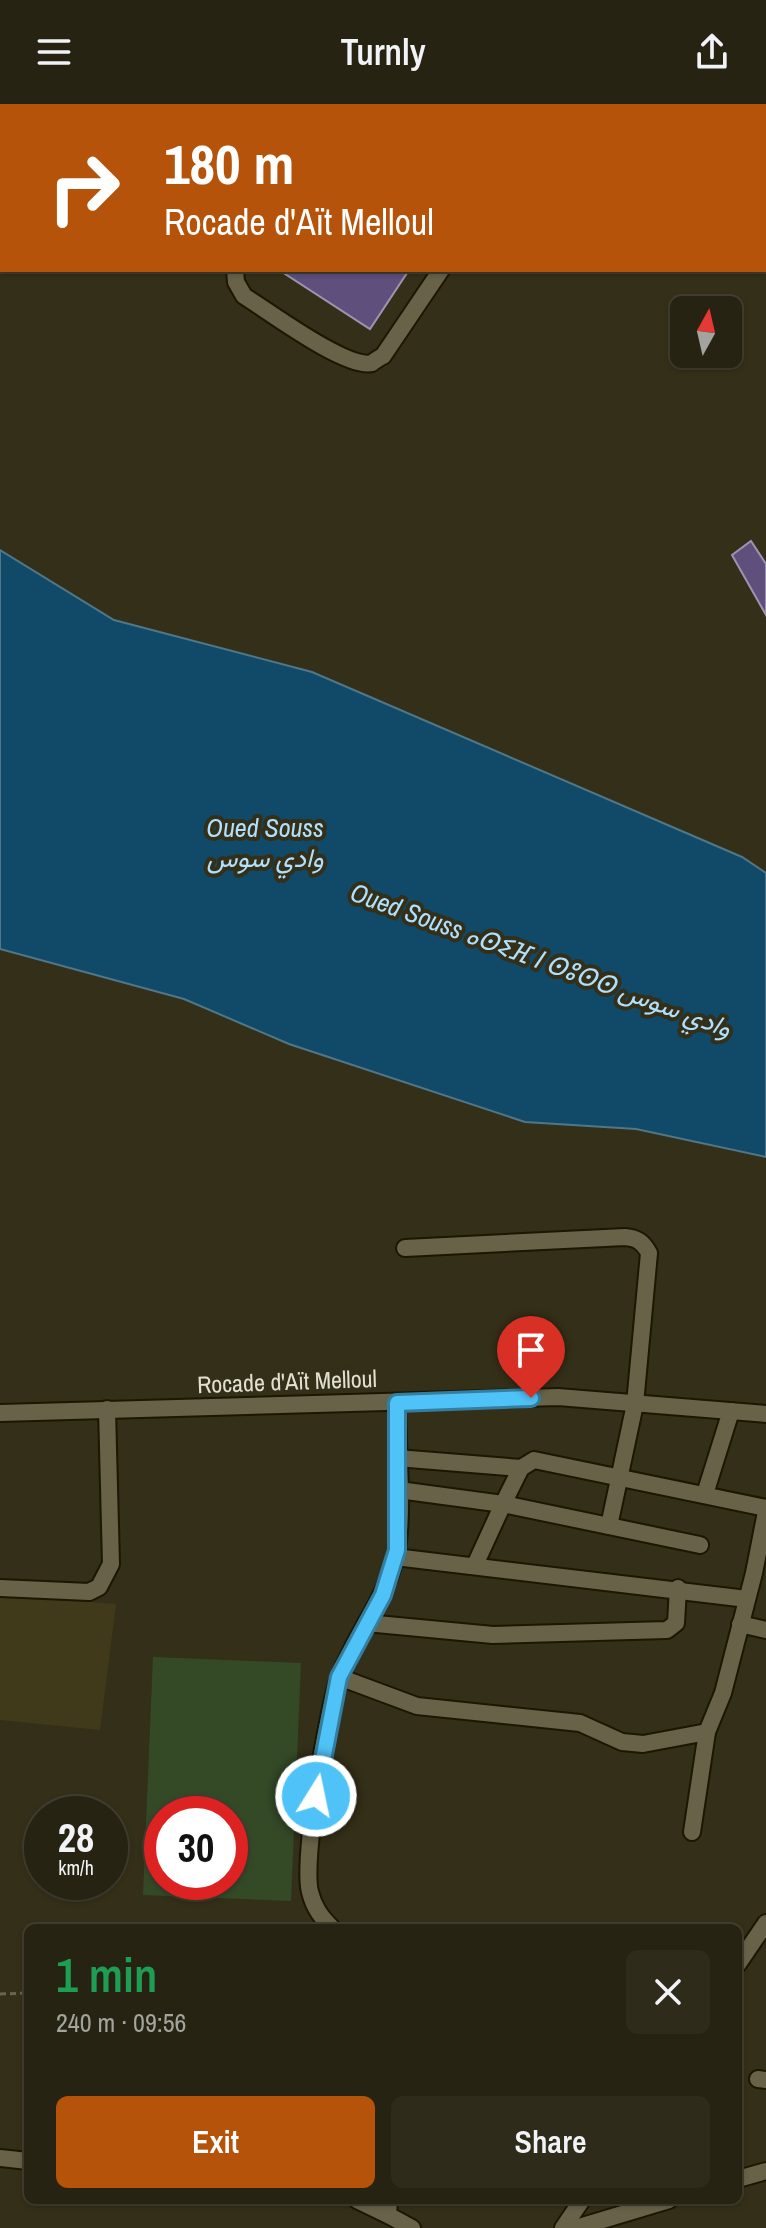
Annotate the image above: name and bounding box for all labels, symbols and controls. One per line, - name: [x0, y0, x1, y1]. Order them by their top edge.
- text: Turnly: [340, 28, 426, 76]
- icon: menu: [32, 30, 76, 74]
- icon: share: [690, 30, 734, 74]
- text: 180 m: [164, 126, 294, 201]
- icon: right: [32, 136, 136, 240]
- text: Rocade d'Aït Melloul: [164, 198, 434, 246]
- north arrow: [670, 296, 742, 368]
- map controls: [670, 296, 742, 368]
- water label: Oued Souss وادي سوس: [206, 810, 324, 879]
- water label: Oued Souss ⴰⵙⵉⴼ ⵏ ⵙⵓⵙⵙ وادي سوس: [344, 874, 737, 1049]
- pin: [497, 1316, 565, 1398]
- icon: arrive: [509, 1328, 553, 1372]
- street label: Rocade d'Aït Melloul: [197, 1362, 377, 1400]
- position arrow: [274, 1754, 358, 1838]
- speed limit sign: 30: [144, 1796, 248, 1900]
- text: 28: [58, 1811, 94, 1864]
- text: km/h: [58, 1854, 94, 1881]
- text: 1 min: [56, 1942, 157, 2007]
- button: close: [626, 1950, 710, 2034]
- text: 240 m · 09:56: [56, 2005, 186, 2040]
- button: Exit: [56, 2096, 375, 2188]
- button: Share: [391, 2096, 710, 2188]

